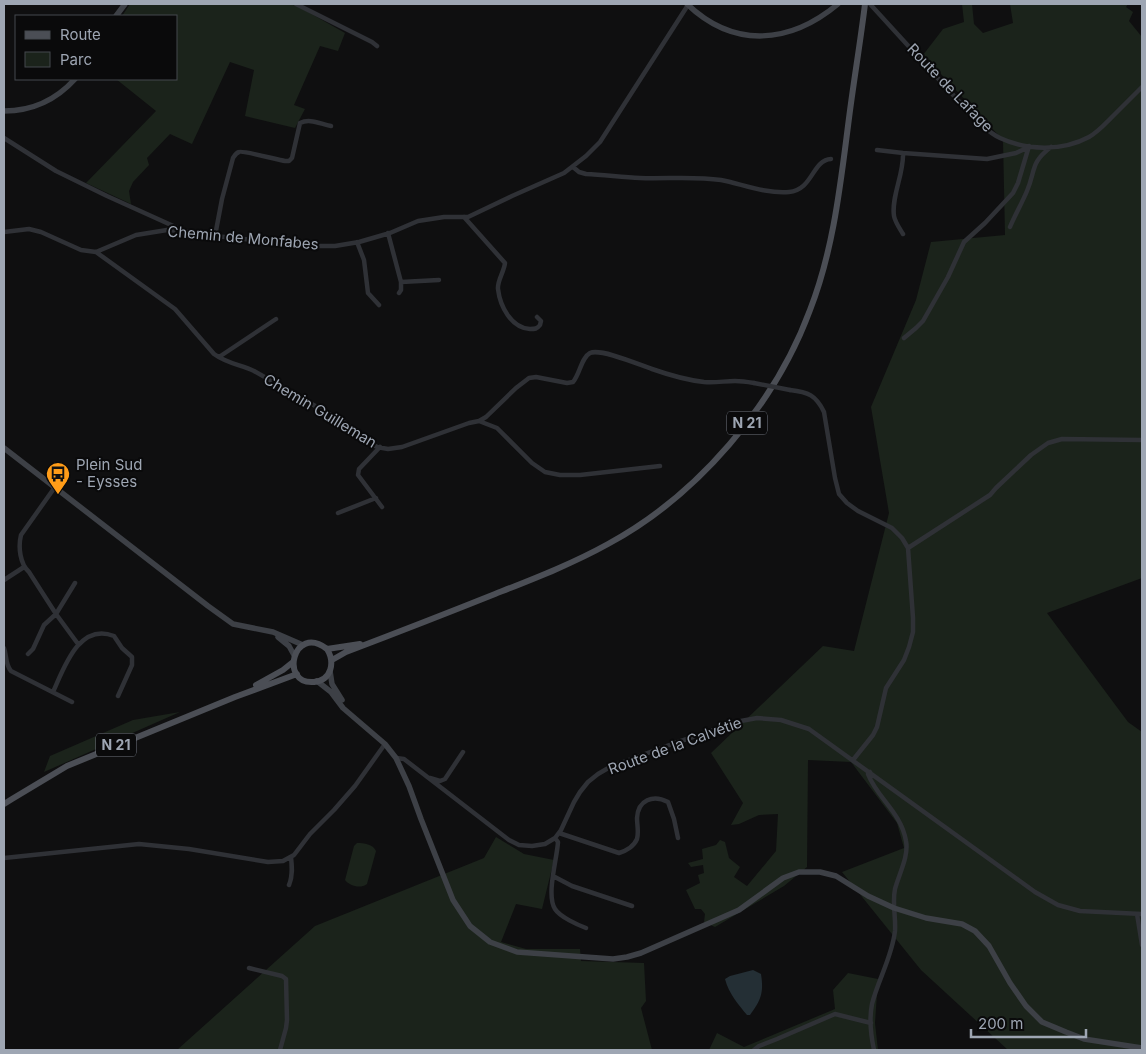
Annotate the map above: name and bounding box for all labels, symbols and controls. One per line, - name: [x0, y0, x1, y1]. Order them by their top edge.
- legend: [15, 15, 178, 80]
- text: Route: [60, 25, 101, 44]
- street label: Route de Lafage: [903, 39, 997, 136]
- text: Parc: [60, 50, 92, 69]
- street label: Chemin de Monfabes: [167, 221, 319, 254]
- street label: Chemin Guilleman: [260, 369, 380, 452]
- road number: N 21: [727, 412, 767, 434]
- place label: Plein Sud - Eysses: [76, 455, 142, 491]
- bus stop icon: Plein Sud - Eysses: [45, 461, 71, 495]
- street label: Route de la Calvétie: [605, 713, 744, 779]
- road number: N 21: [96, 734, 136, 756]
- scale bar: [971, 1006, 1086, 1038]
- text: 200 m: [978, 1014, 1023, 1033]

